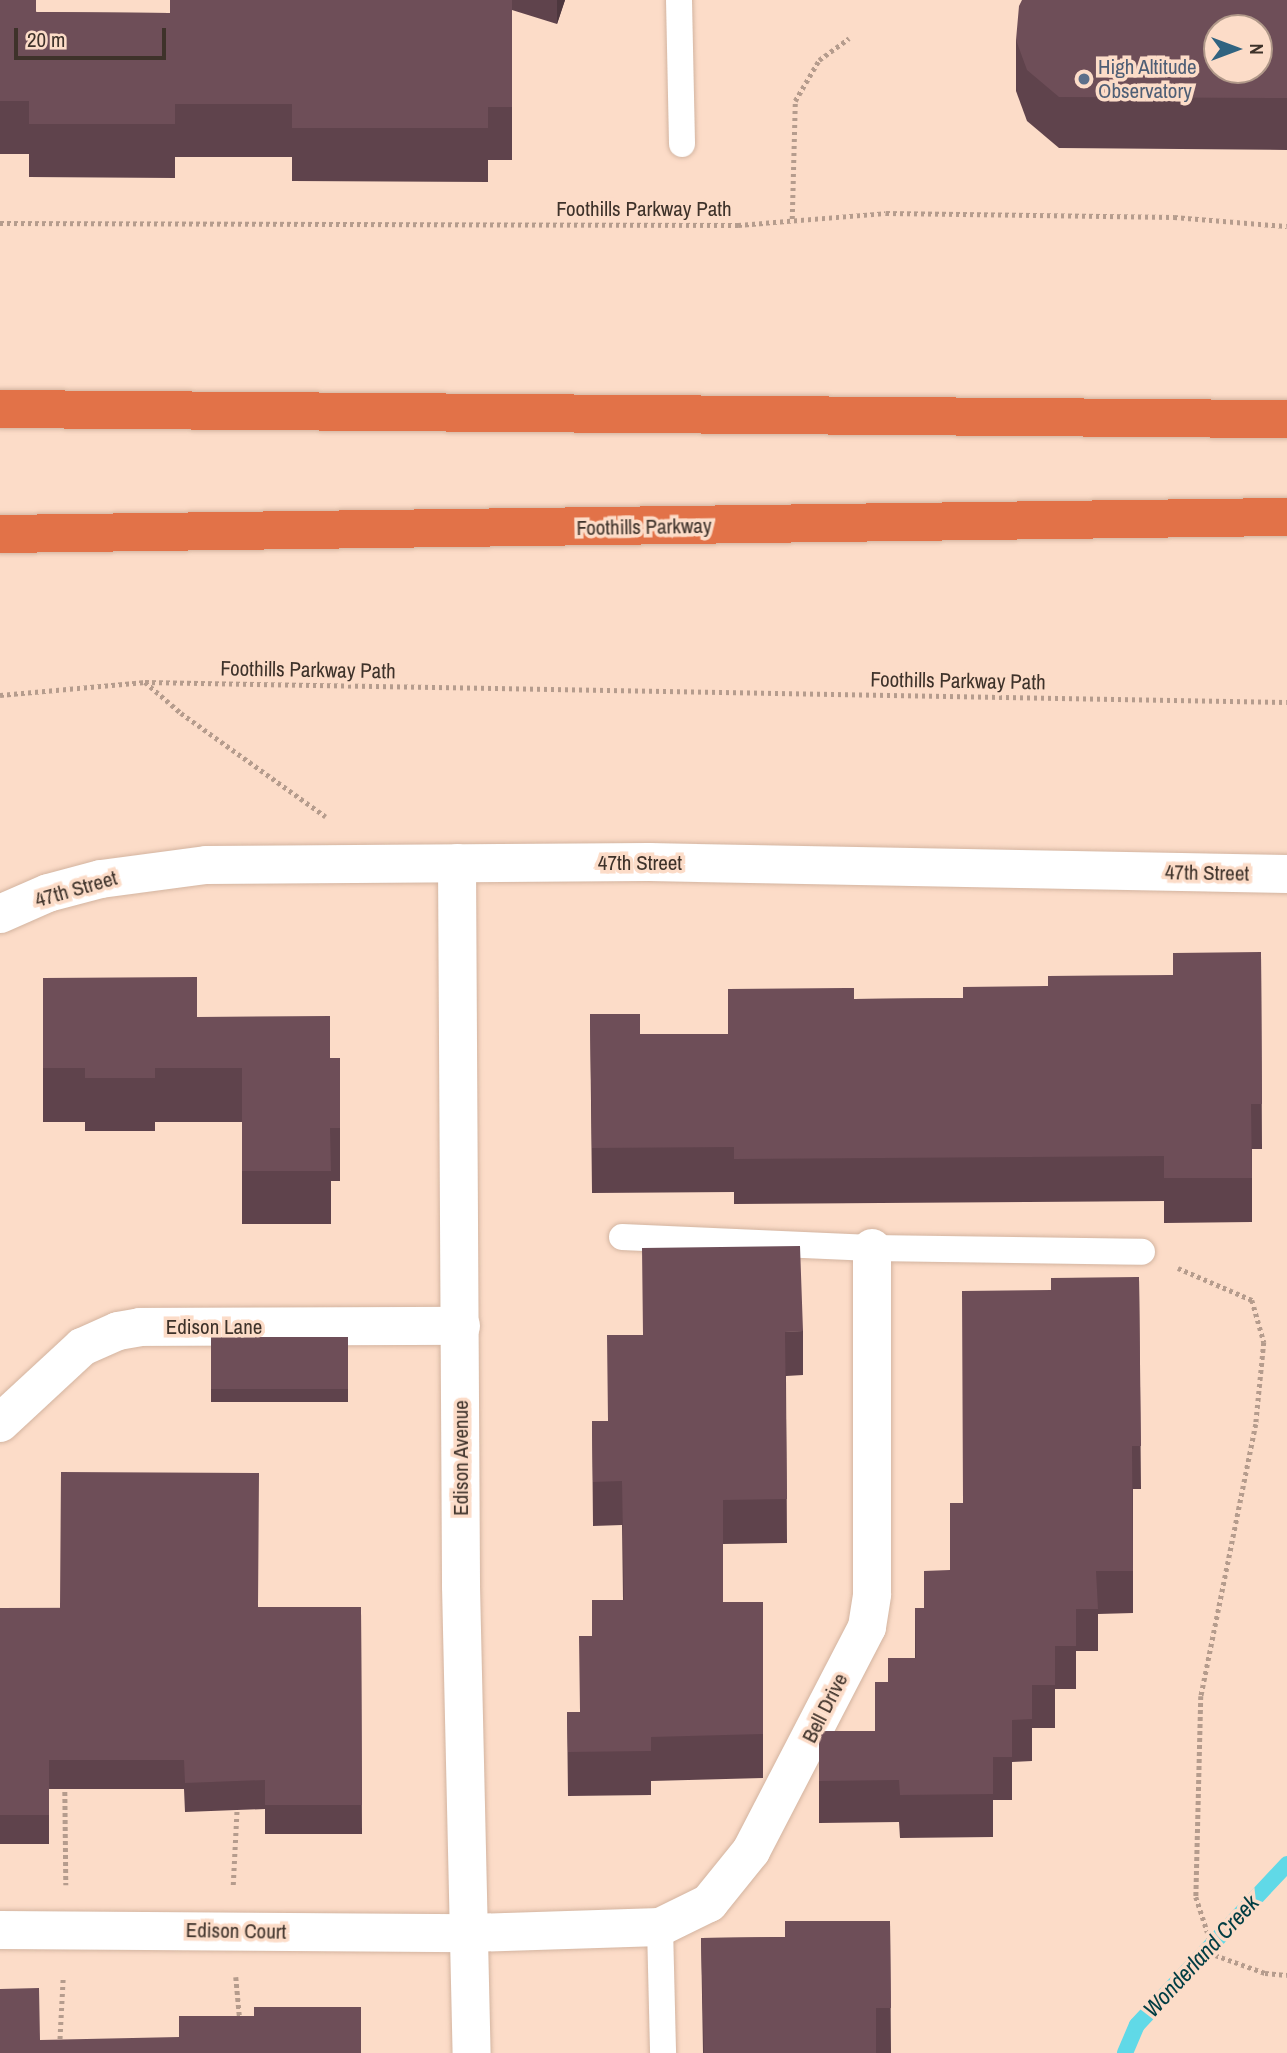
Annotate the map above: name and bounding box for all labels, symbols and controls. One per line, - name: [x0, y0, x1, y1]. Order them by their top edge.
- scale bar: [18, 14, 170, 58]
- north arrow: [1203, 14, 1273, 84]
- text: 20 m: [27, 25, 65, 54]
- text: N: [1244, 43, 1270, 55]
- place label: High Altitude Observatory: [1098, 54, 1198, 104]
- marker: High Altitude Observatory: [1076, 71, 1092, 87]
- street label: Foothills Parkway Path: [556, 196, 732, 222]
- street label: Foothills Parkway: [576, 513, 712, 541]
- street label: Foothills Parkway Path: [220, 656, 396, 684]
- street label: Foothills Parkway Path: [870, 667, 1046, 695]
- street label: 47th Street: [598, 850, 682, 876]
- street label: 47th Street: [1165, 860, 1249, 886]
- street label: 47th Street: [32, 865, 120, 913]
- street label: Edison Lane: [166, 1314, 262, 1340]
- street label: Edison Avenue: [448, 1400, 474, 1516]
- street label: Bell Drive: [797, 1669, 853, 1747]
- water label: Wonderland Creek: [1137, 1889, 1265, 2023]
- street label: Edison Court: [186, 1918, 286, 1944]

